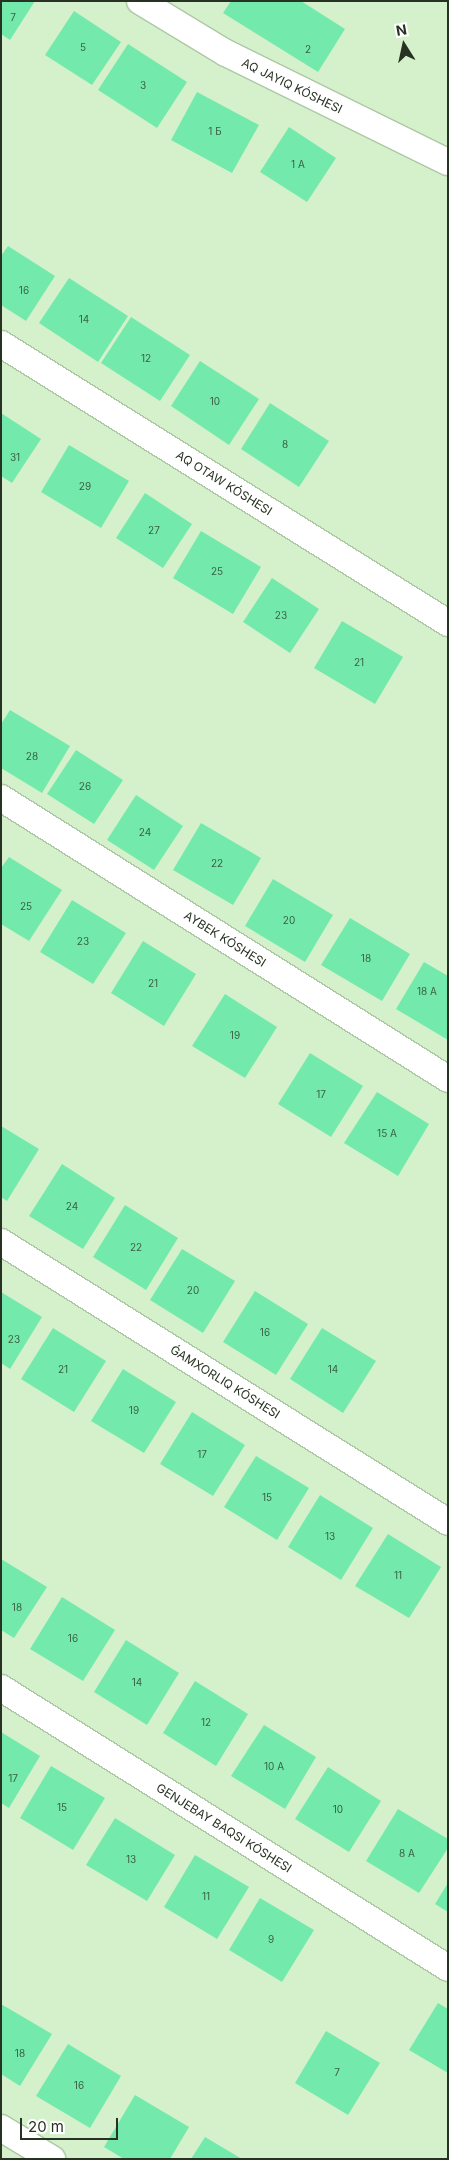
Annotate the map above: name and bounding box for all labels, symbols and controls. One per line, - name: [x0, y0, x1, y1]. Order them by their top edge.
- house number: 7: [10, 12, 16, 24]
- north arrow: [379, 20, 429, 70]
- text: N: [395, 20, 408, 39]
- house number: 5: [80, 42, 86, 54]
- house number: 2: [305, 44, 311, 56]
- street label: AQ JAYIQ KÓSHESI: [239, 55, 345, 117]
- house number: 3: [140, 80, 146, 92]
- house number: 1 Б: [208, 126, 222, 138]
- house number: 1 А: [291, 159, 305, 171]
- house number: 16: [19, 285, 29, 297]
- house number: 14: [79, 314, 89, 326]
- house number: 12: [141, 353, 151, 365]
- house number: 10: [210, 396, 220, 408]
- house number: 8: [282, 439, 288, 451]
- street label: AQ OTAW KÓSHESI: [173, 448, 275, 518]
- house number: 31: [10, 452, 20, 464]
- house number: 29: [79, 481, 91, 493]
- house number: 27: [148, 525, 160, 537]
- house number: 25: [211, 566, 223, 578]
- house number: 23: [275, 610, 287, 622]
- house number: 21: [354, 657, 364, 669]
- house number: 28: [26, 751, 38, 763]
- house number: 26: [79, 781, 91, 793]
- house number: 24: [139, 827, 151, 839]
- house number: 22: [211, 858, 223, 870]
- house number: 25: [20, 901, 32, 913]
- street label: AYBEK KÓSHESI: [181, 908, 269, 970]
- house number: 20: [283, 915, 295, 927]
- house number: 23: [77, 936, 89, 948]
- house number: 18: [361, 953, 371, 965]
- house number: 21: [148, 978, 158, 990]
- house number: 18 А: [417, 986, 437, 998]
- house number: 19: [230, 1030, 240, 1042]
- house number: 17: [316, 1089, 326, 1101]
- house number: 15 А: [377, 1128, 397, 1140]
- house number: 24: [66, 1201, 78, 1213]
- house number: 22: [130, 1242, 142, 1254]
- house number: 20: [187, 1285, 199, 1297]
- house number: 16: [260, 1327, 270, 1339]
- house number: 23: [8, 1334, 20, 1346]
- street label: ǴAMXORLIQ KÓSHESI: [167, 1342, 283, 1422]
- house number: 21: [58, 1364, 68, 1376]
- house number: 14: [328, 1364, 338, 1376]
- house number: 19: [129, 1405, 139, 1417]
- house number: 17: [197, 1449, 207, 1461]
- house number: 15: [262, 1492, 272, 1504]
- house number: 13: [325, 1531, 335, 1543]
- house number: 11: [394, 1570, 402, 1582]
- house number: 18: [12, 1602, 22, 1614]
- house number: 16: [68, 1633, 78, 1645]
- house number: 14: [132, 1677, 142, 1689]
- house number: 12: [201, 1717, 211, 1729]
- house number: 10 А: [264, 1761, 284, 1773]
- house number: 17: [8, 1773, 18, 1785]
- street label: GENJEBAY BAQSI KÓSHESI: [154, 1780, 294, 1876]
- house number: 15: [57, 1802, 67, 1814]
- house number: 10: [333, 1804, 343, 1816]
- house number: 8 А: [399, 1848, 415, 1860]
- house number: 13: [126, 1854, 136, 1866]
- house number: 11: [202, 1891, 210, 1903]
- house number: 9: [268, 1934, 274, 1946]
- house number: 18: [15, 2048, 25, 2060]
- house number: 7: [334, 2067, 340, 2079]
- house number: 16: [74, 2080, 84, 2092]
- scale bar: [22, 2108, 120, 2140]
- text: 20 m: [28, 2117, 64, 2136]

